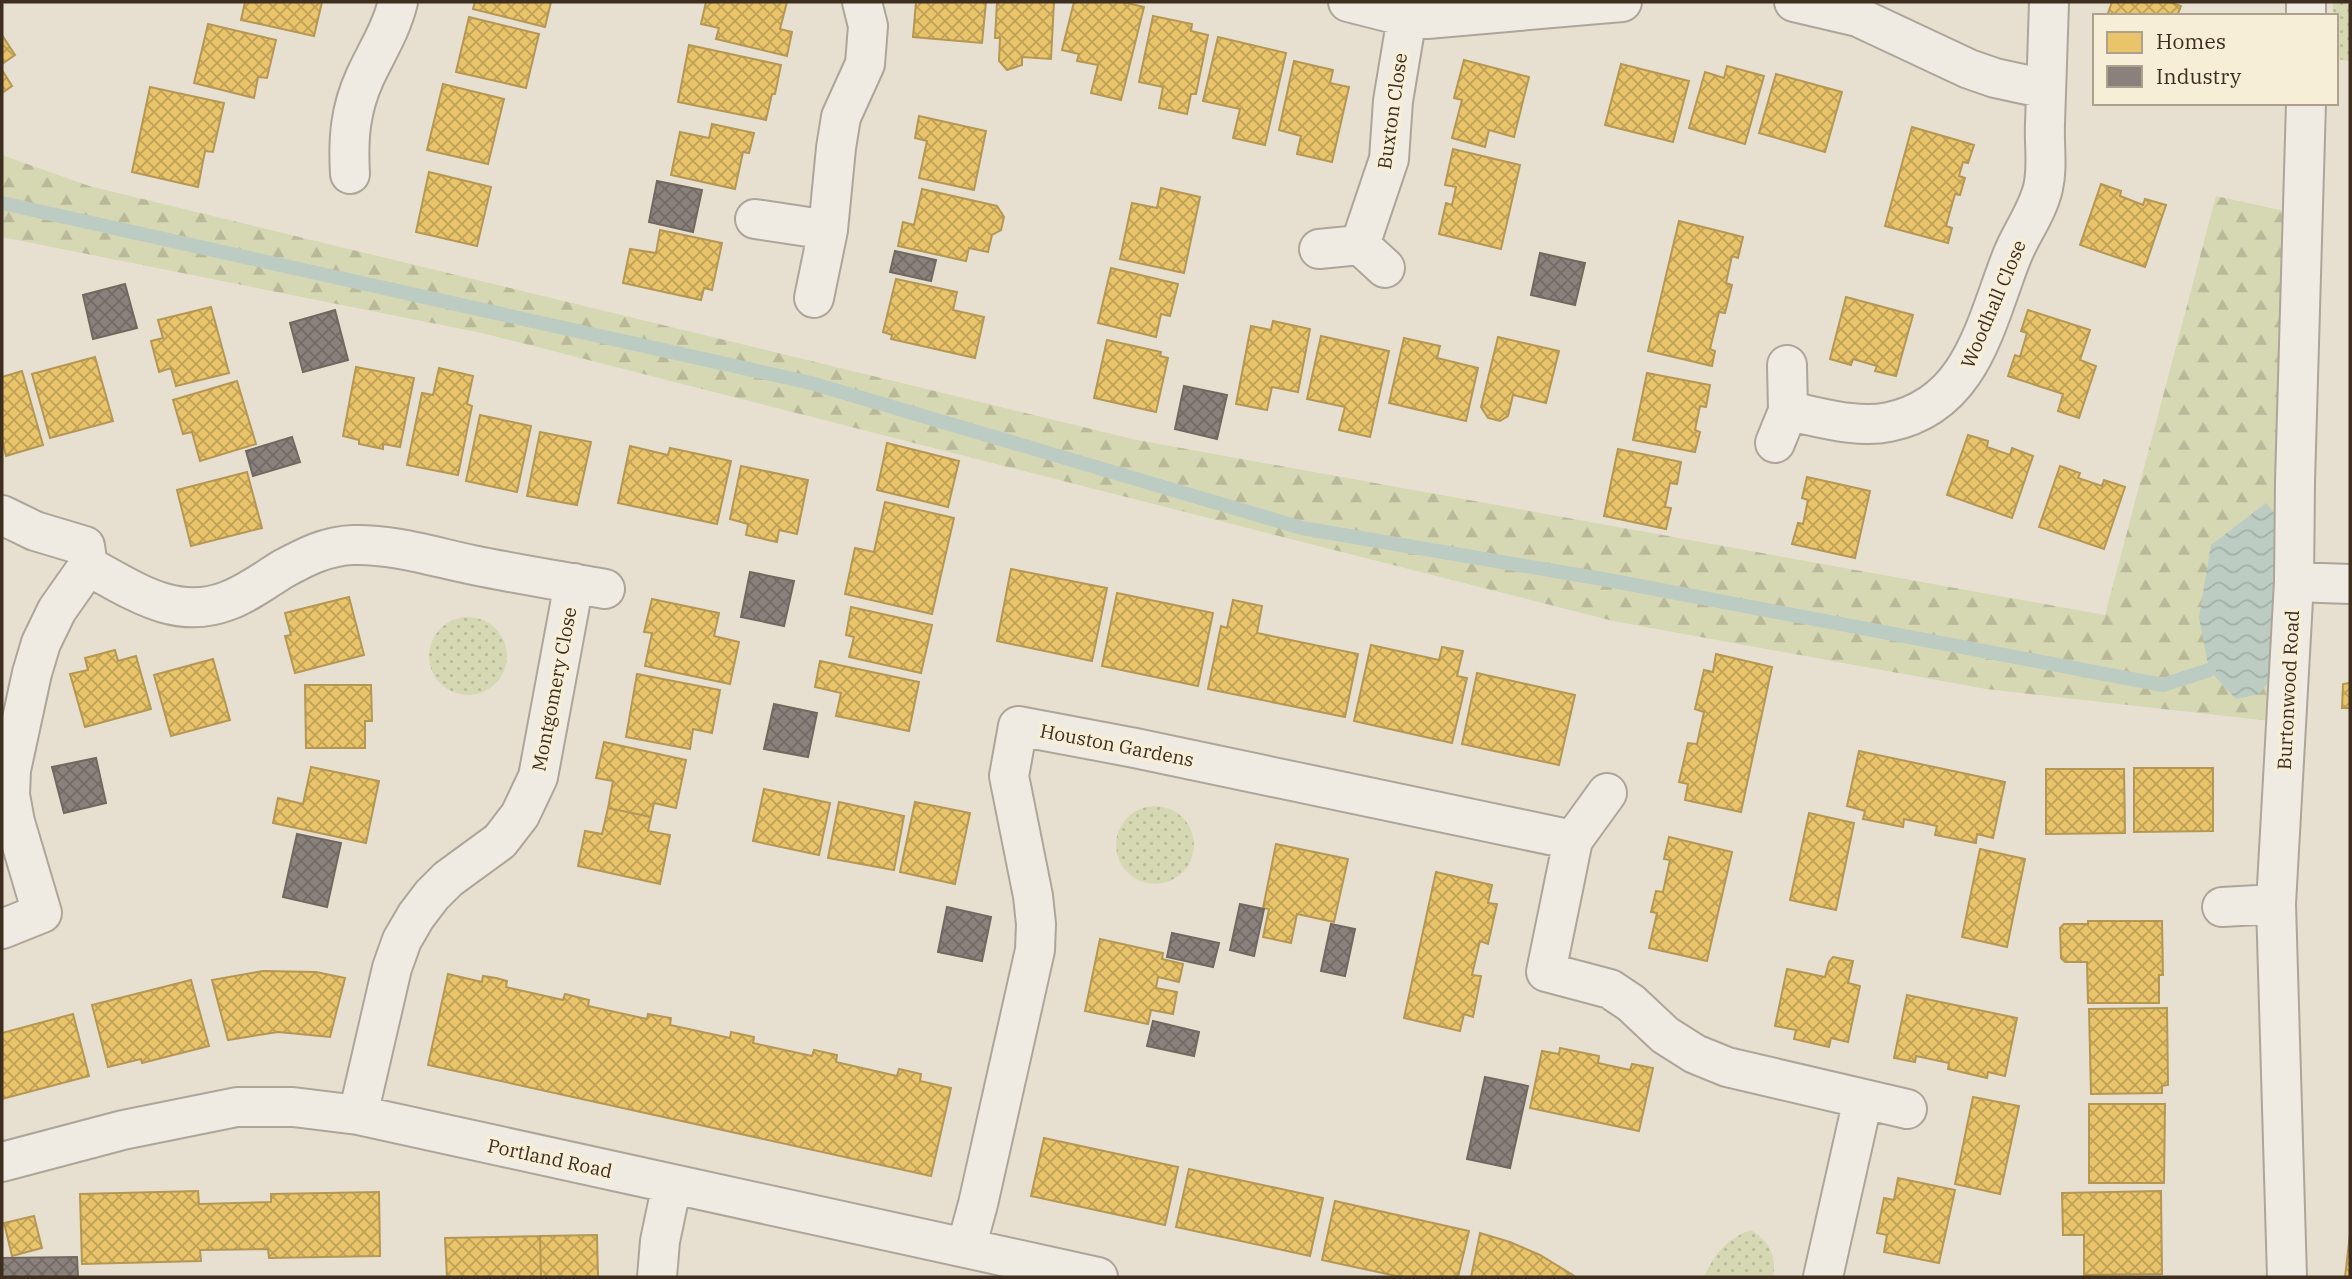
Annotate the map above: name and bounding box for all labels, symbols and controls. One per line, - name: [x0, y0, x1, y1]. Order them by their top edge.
- legend: [2093, 14, 2338, 105]
- text: Homes: [2156, 27, 2226, 55]
- street label: Buxton Close: [1372, 51, 1412, 171]
- text: Industry: [2156, 62, 2242, 90]
- street label: Woodhall Close: [1955, 236, 2031, 372]
- street label: Montgomery Close: [526, 605, 582, 773]
- street label: Burtonwood Road: [2272, 609, 2304, 771]
- street label: Houston Gardens: [1038, 718, 1196, 772]
- street label: Portland Road: [485, 1133, 615, 1183]

